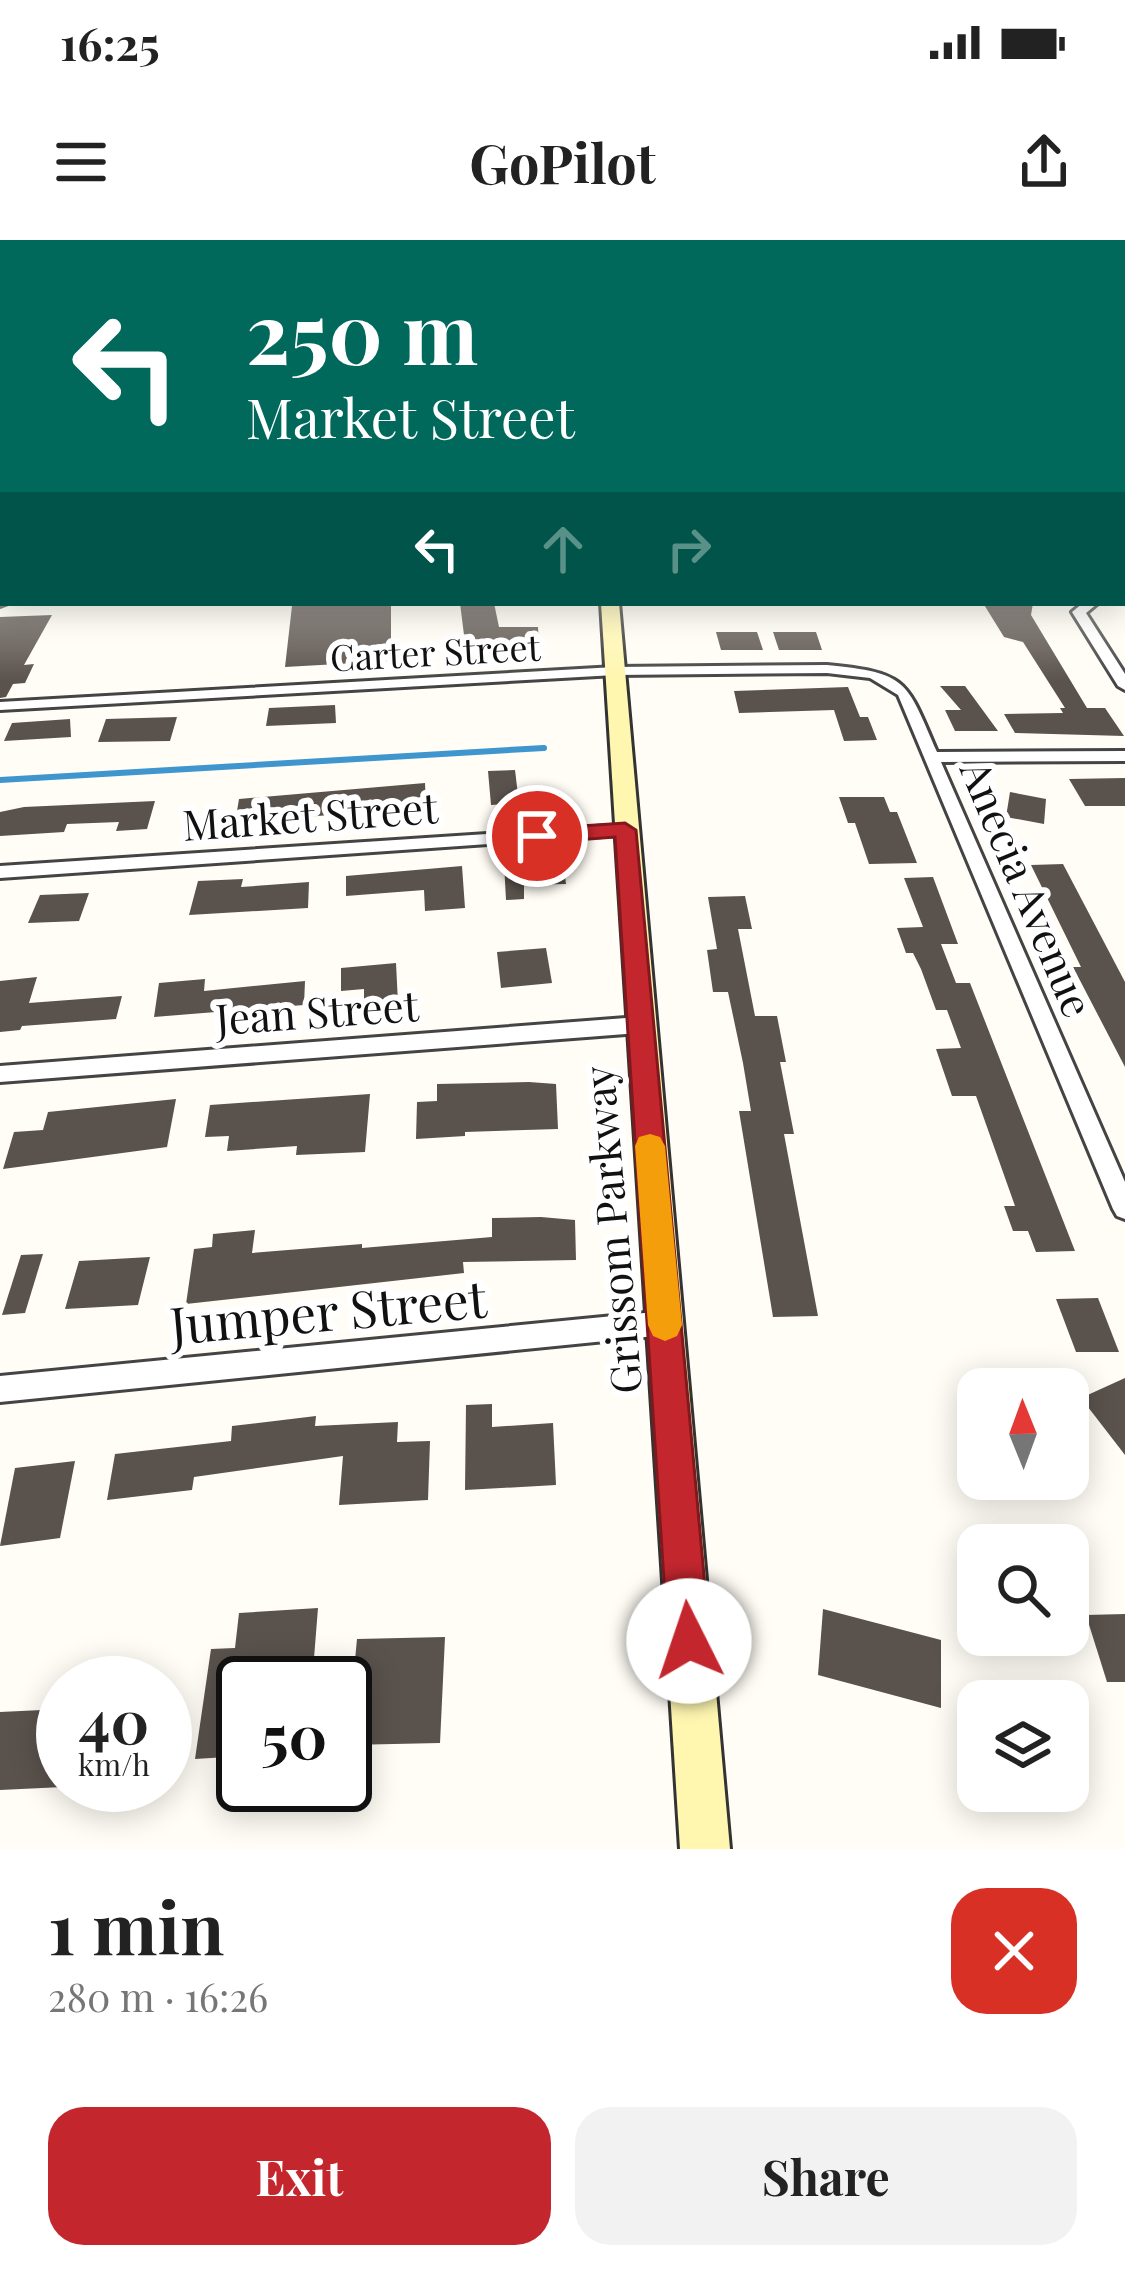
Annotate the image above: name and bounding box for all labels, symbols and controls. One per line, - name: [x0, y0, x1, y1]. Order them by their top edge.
- text: 16:25: [60, 12, 160, 72]
- text: GoPilot: [469, 126, 656, 198]
- icon: menu: [48, 129, 114, 195]
- icon: share: [1011, 129, 1077, 195]
- text: 250 m: [246, 274, 478, 386]
- icon: left: [48, 288, 204, 444]
- text: Market Street: [246, 381, 575, 453]
- icon: left: [404, 516, 470, 582]
- icon: ahead: [530, 516, 596, 582]
- icon: right: [656, 516, 722, 582]
- street label: Carter Street: [329, 621, 543, 680]
- street label: Anecia Avenue: [948, 750, 1107, 1025]
- street label: Market Street: [181, 778, 441, 852]
- pin: [486, 785, 588, 887]
- icon: arrive: [504, 803, 570, 869]
- street label: Jean Street: [213, 976, 422, 1046]
- street label: Grissom Parkway: [569, 1064, 653, 1396]
- street label: Jumper Street: [165, 1262, 490, 1358]
- north arrow: [957, 1368, 1089, 1500]
- map controls: [957, 1368, 1089, 1812]
- button: search: [957, 1524, 1089, 1656]
- position arrow: [626, 1578, 752, 1704]
- speed limit sign: 50: [216, 1656, 372, 1812]
- text: 40: [79, 1679, 149, 1759]
- button: layers: [957, 1680, 1089, 1812]
- text: km/h: [78, 1744, 150, 1784]
- text: 1 min: [48, 1877, 224, 1973]
- button: close: [951, 1888, 1077, 2014]
- text: 280 m · 16:26: [48, 1970, 268, 2022]
- button: Exit: [48, 2107, 551, 2245]
- button: Share: [575, 2107, 1077, 2245]

